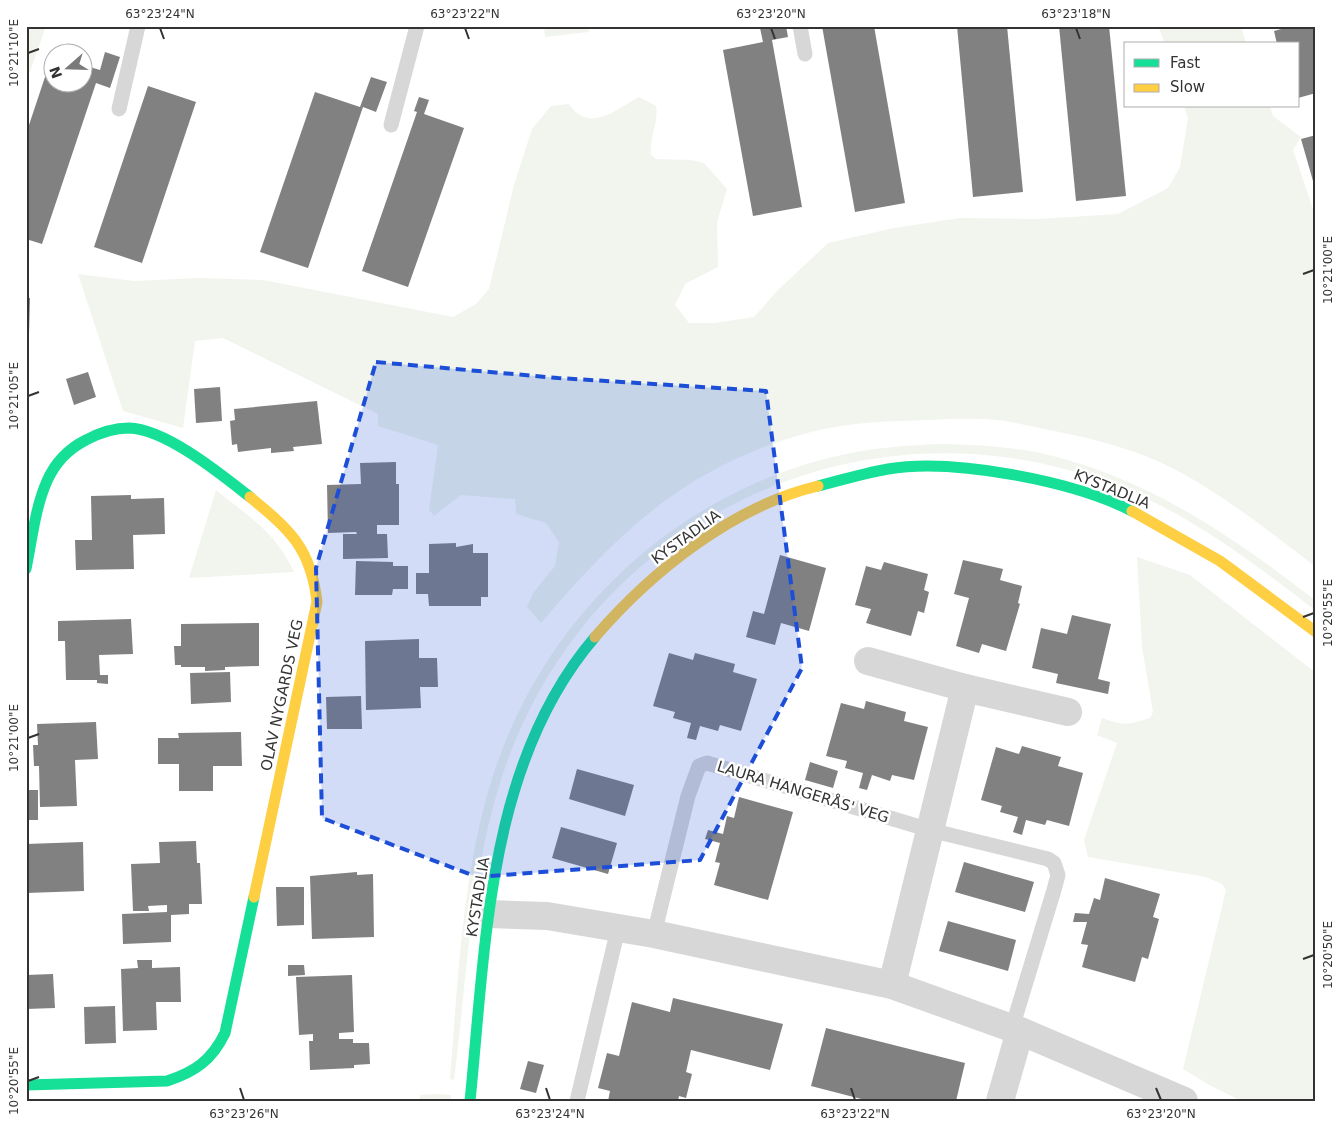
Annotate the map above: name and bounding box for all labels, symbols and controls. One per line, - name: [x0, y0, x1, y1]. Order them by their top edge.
- text: 63°23'24"N: [125, 7, 195, 21]
- text: 63°23'22"N: [430, 7, 500, 21]
- text: 63°23'20"N: [736, 7, 806, 21]
- text: 63°23'18"N: [1041, 7, 1111, 21]
- text: 10°21'10"E: [7, 19, 21, 87]
- north arrow: [42, 42, 92, 92]
- legend: [1124, 42, 1300, 108]
- text: Fast: [1170, 54, 1200, 72]
- text: N: [46, 64, 65, 81]
- text: Slow: [1170, 78, 1205, 96]
- text: 10°21'00"E: [1321, 236, 1335, 304]
- text: 10°21'05"E: [7, 362, 21, 430]
- street label: KYSTADLIA: [1071, 466, 1154, 513]
- street label: KYSTADLIA: [648, 506, 725, 568]
- text: 10°20'55"E: [1321, 579, 1335, 647]
- street label: OLAV NYGARDS VEG: [257, 617, 307, 773]
- text: 10°21'00"E: [7, 704, 21, 772]
- street label: LAURA HANGERÅS' VEG: [715, 756, 892, 827]
- street label: KYSTADLIA: [463, 855, 493, 938]
- text: 10°20'50"E: [1321, 921, 1335, 989]
- text: 10°20'55"E: [7, 1047, 21, 1115]
- text: 63°23'26"N: [209, 1107, 279, 1121]
- text: 63°23'24"N: [515, 1107, 585, 1121]
- text: 63°23'22"N: [820, 1107, 890, 1121]
- text: 63°23'20"N: [1126, 1107, 1196, 1121]

